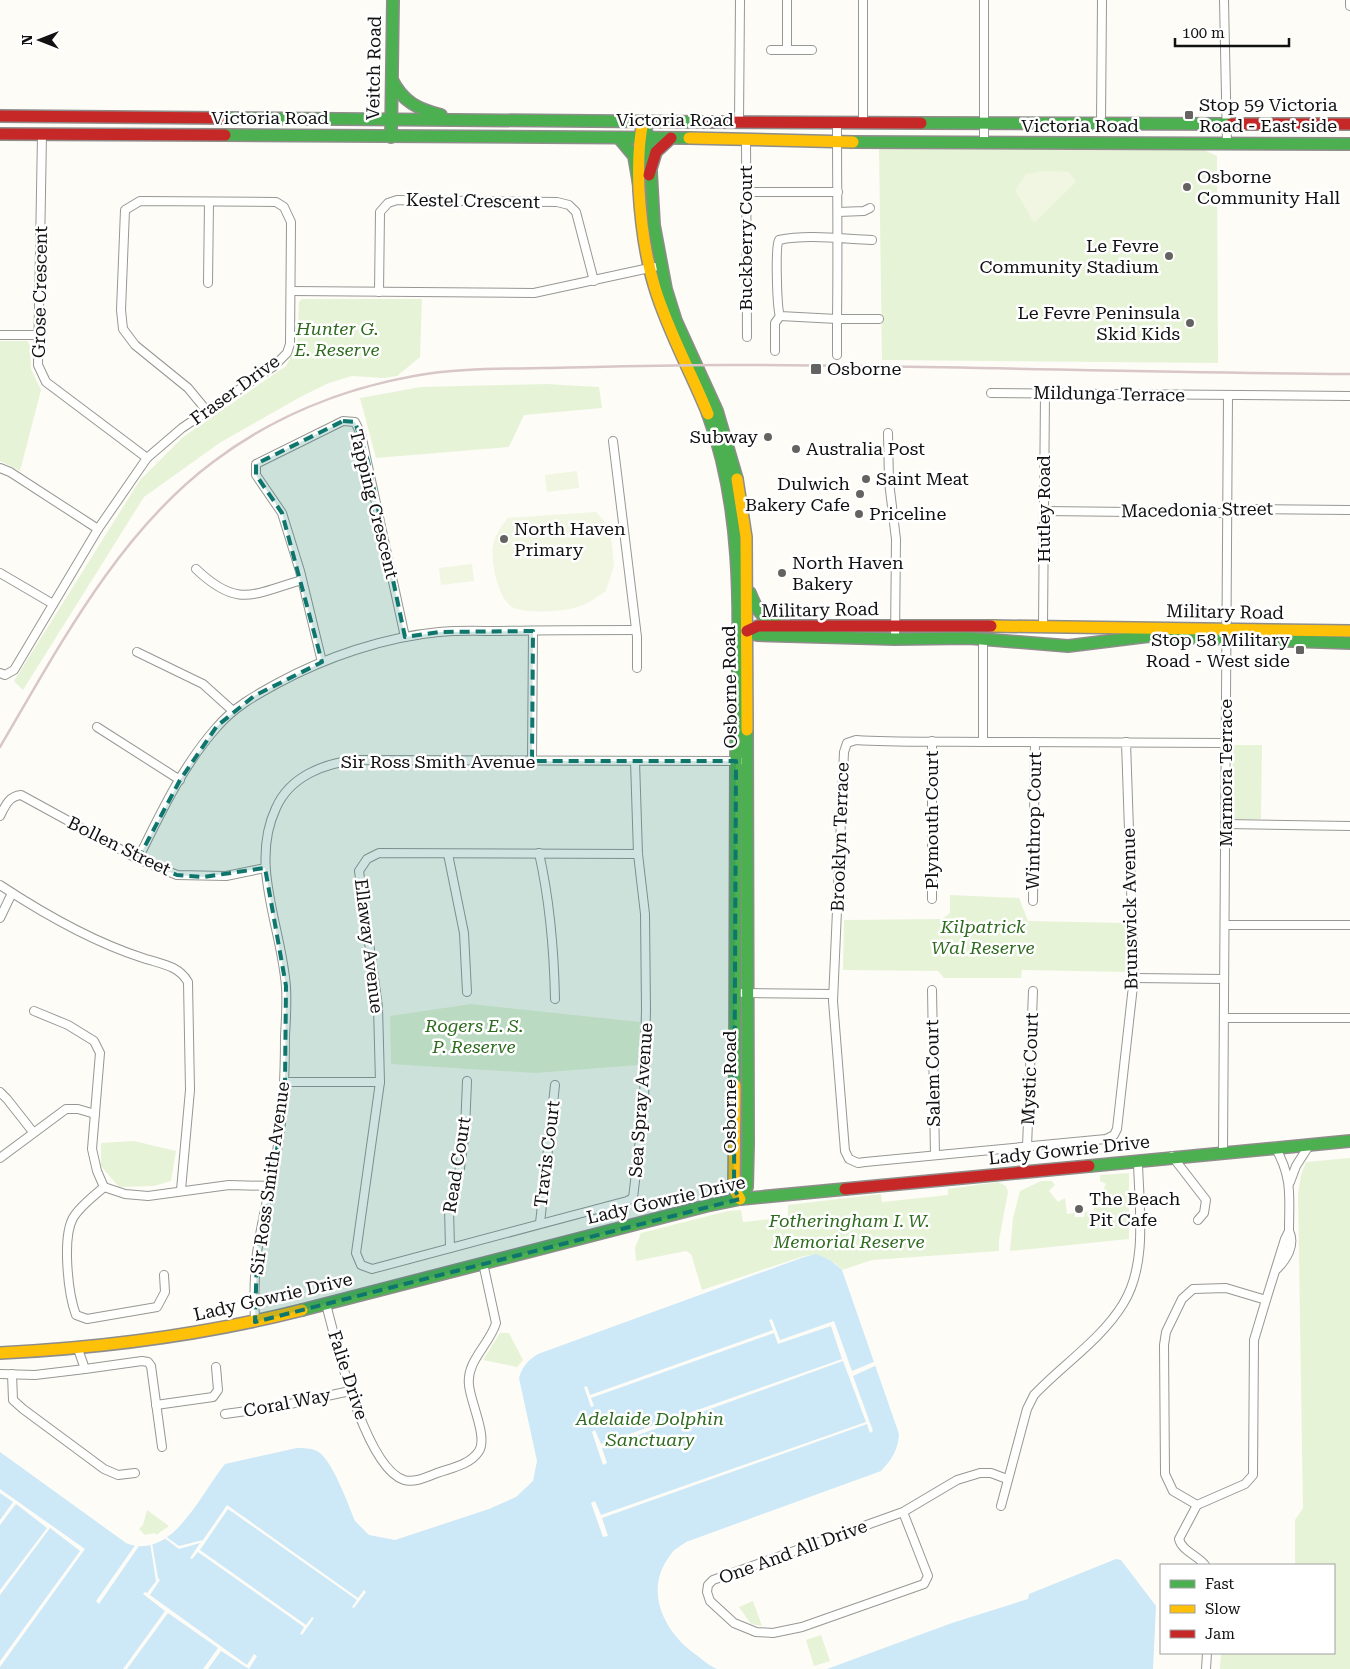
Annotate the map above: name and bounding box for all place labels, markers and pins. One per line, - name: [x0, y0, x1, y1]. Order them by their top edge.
- place label: Stop 59 Victoria Road - East side: [1199, 94, 1338, 136]
- marker: Stop 59 Victoria Road - East side: [1183, 109, 1195, 121]
- place label: Osborne Community Hall: [1197, 166, 1341, 208]
- marker: Osborne Community Hall: [1181, 181, 1193, 193]
- place label: Le Fevre Community Stadium: [979, 235, 1159, 277]
- marker: Le Fevre Community Stadium: [1163, 250, 1175, 262]
- place label: Le Fevre Peninsula Skid Kids: [1018, 302, 1180, 344]
- marker: Le Fevre Peninsula Skid Kids: [1184, 317, 1196, 329]
- place label: Osborne: [827, 358, 902, 379]
- marker: Osborne: [809, 362, 823, 376]
- place label: Subway: [690, 426, 758, 447]
- marker: Subway: [762, 431, 774, 443]
- place label: Australia Post: [806, 438, 925, 459]
- marker: Australia Post: [790, 443, 802, 455]
- place label: Saint Meat: [876, 468, 969, 489]
- place label: Dulwich Bakery Cafe: [745, 473, 850, 515]
- marker: Saint Meat: [860, 473, 872, 485]
- marker: Dulwich Bakery Cafe: [854, 488, 866, 500]
- place label: Priceline: [869, 503, 946, 524]
- marker: Priceline: [853, 508, 865, 520]
- place label: North Haven Primary: [514, 518, 626, 560]
- marker: North Haven Primary: [498, 533, 510, 545]
- place label: North Haven Bakery: [792, 552, 904, 594]
- marker: North Haven Bakery: [776, 567, 788, 579]
- place label: Stop 58 Military Road - West side: [1146, 629, 1290, 671]
- marker: Stop 58 Military Road - West side: [1294, 644, 1306, 656]
- place label: The Beach Pit Cafe: [1089, 1188, 1181, 1230]
- marker: The Beach Pit Cafe: [1073, 1203, 1085, 1215]

